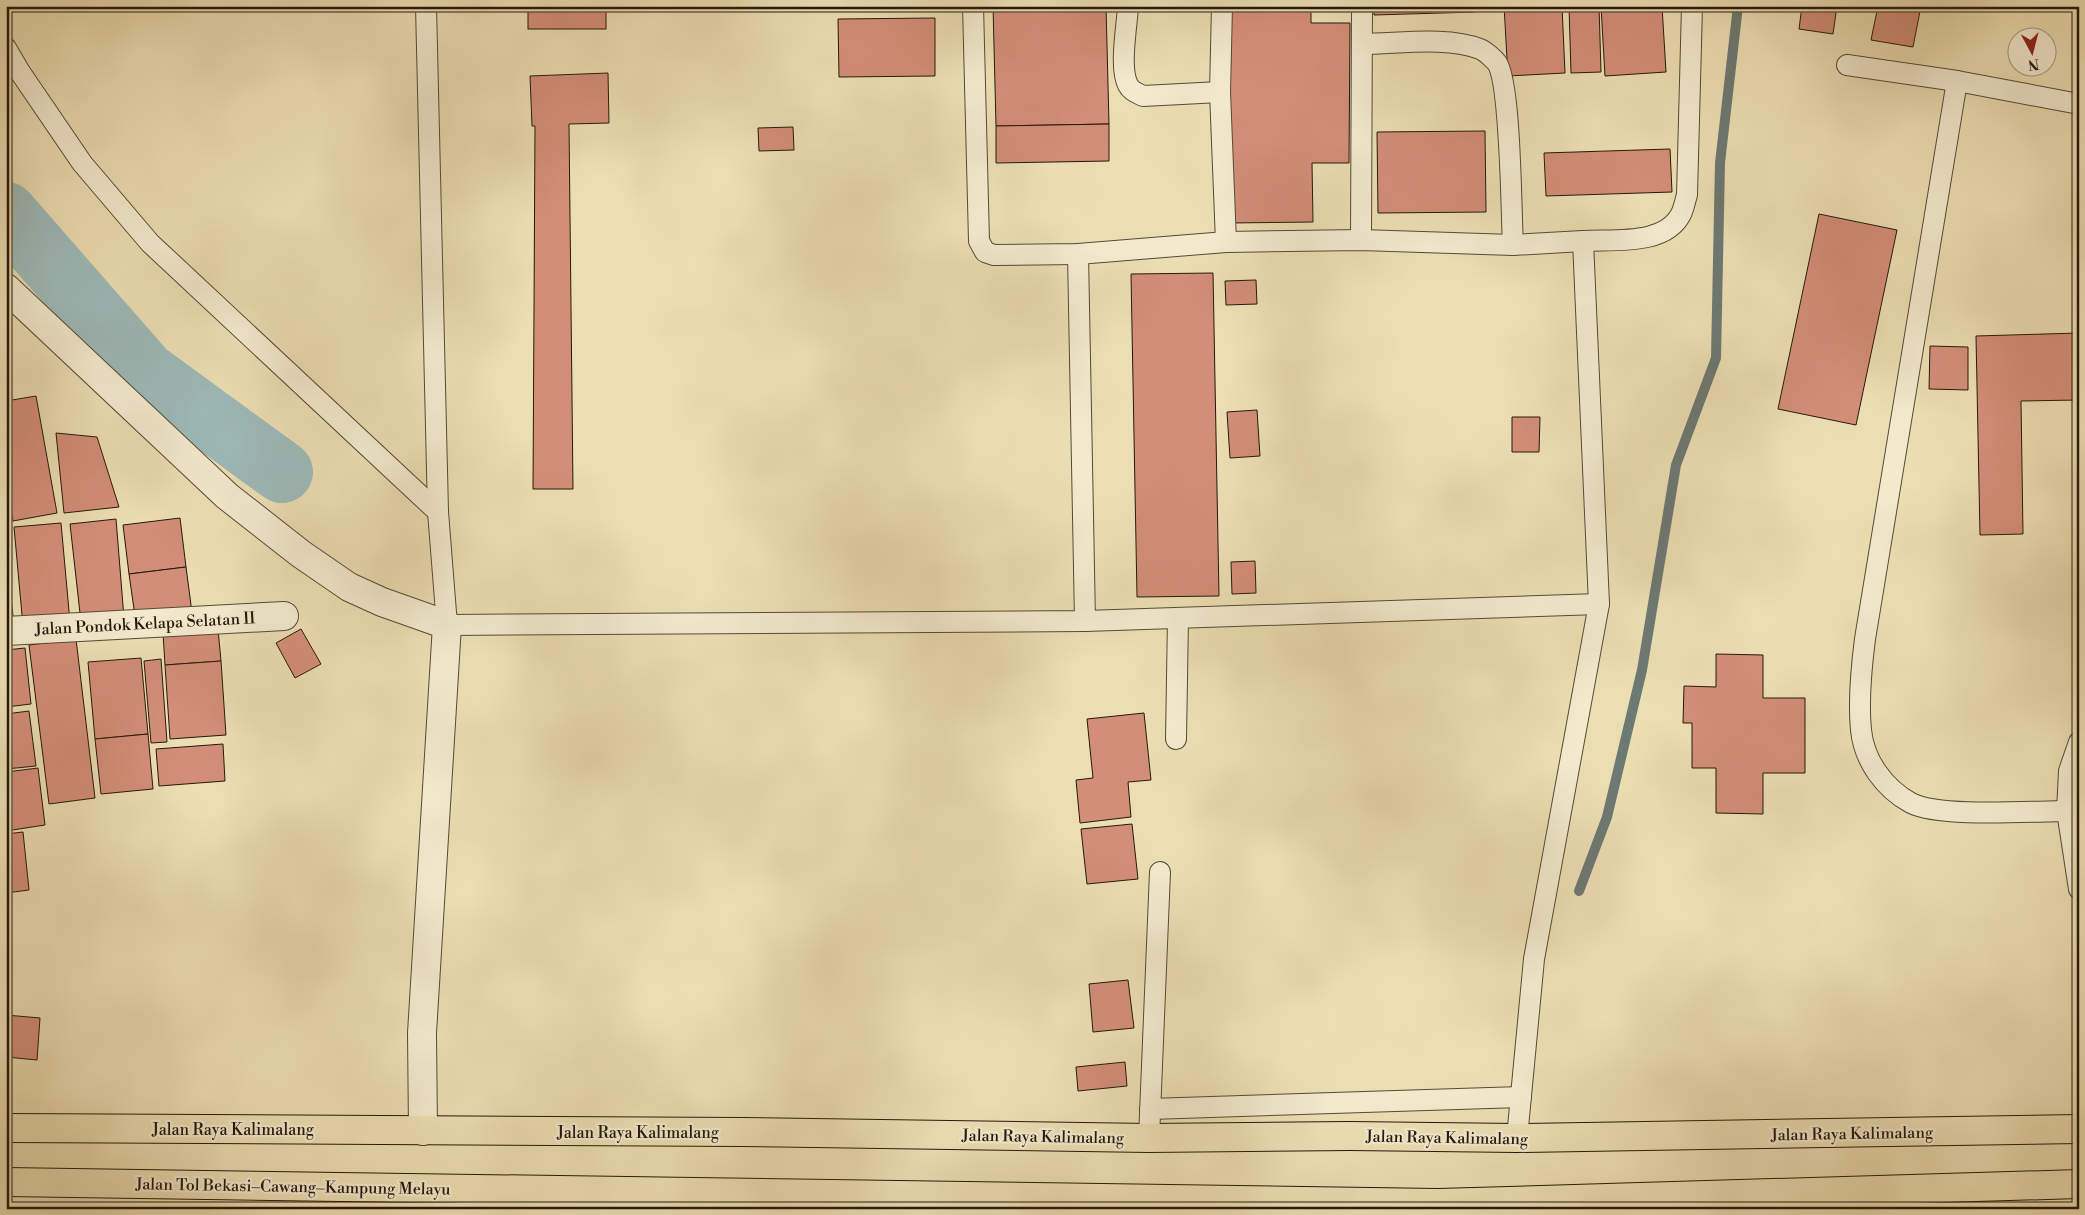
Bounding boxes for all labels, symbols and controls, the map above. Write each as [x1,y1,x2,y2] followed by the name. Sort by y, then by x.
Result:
[2008,28,2058,78] north arrow
[2027,54,2040,74] text: N
[33,608,256,640] street label: Jalan Pondok Kelapa Selatan II
[151,1120,315,1140] street label: Jalan Raya Kalimalang
[556,1123,720,1143] street label: Jalan Raya Kalimalang
[1770,1123,1934,1145] street label: Jalan Raya Kalimalang
[961,1126,1125,1148] street label: Jalan Raya Kalimalang
[1365,1127,1529,1149] street label: Jalan Raya Kalimalang
[134,1174,451,1200] street label: Jalan Tol Bekasi–Cawang–Kampung Melayu

